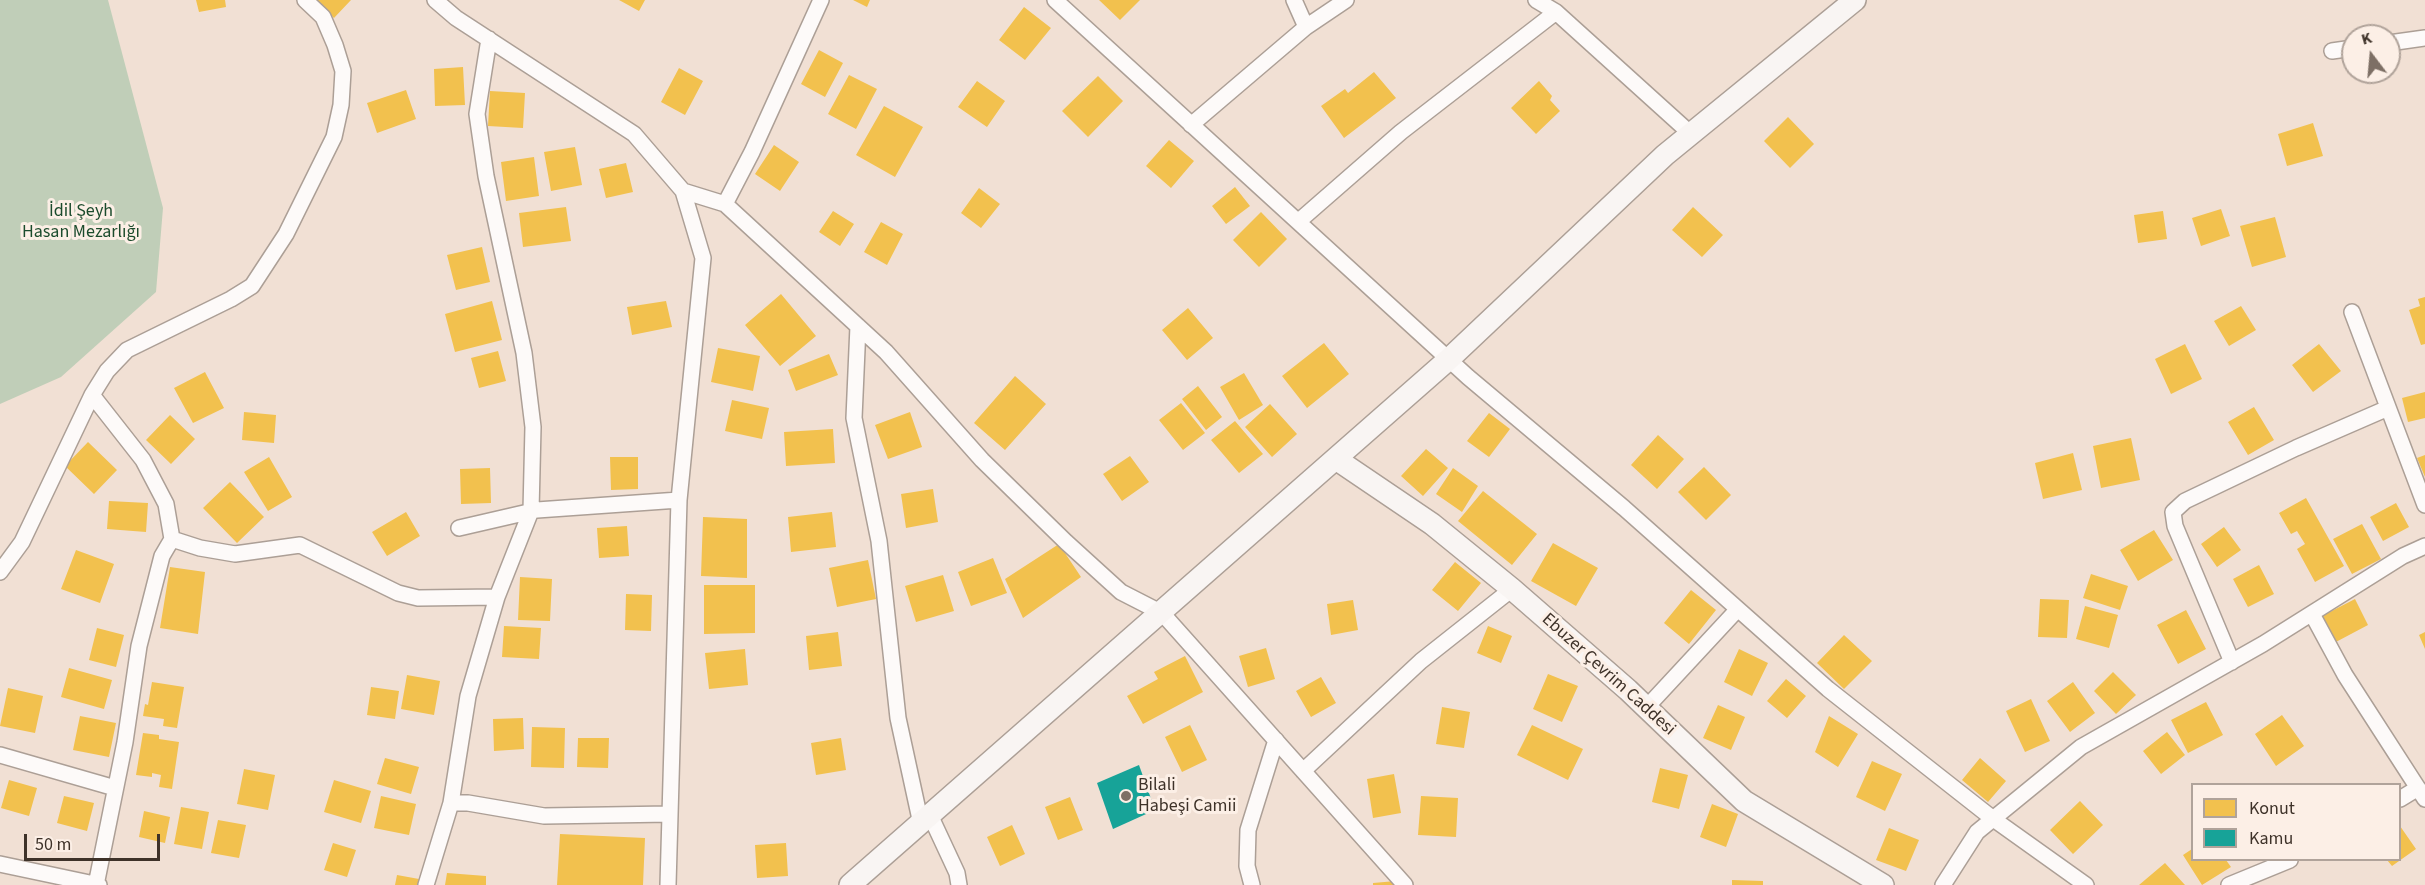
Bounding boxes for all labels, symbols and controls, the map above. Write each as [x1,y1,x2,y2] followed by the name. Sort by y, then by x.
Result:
[2341,24,2401,84] north arrow
[2359,27,2374,51] text: K
[22,201,140,244] park label: İdil Şeyh Hasan Mezarlığı
[1537,609,1679,741] street label: Ebuzer Çevrim Caddesi
[1138,775,1236,818] place label: Bilali Habeşi Camii
[2191,783,2401,861] legend
[1119,789,1133,803] marker: Bilali Habeşi Camii
[2249,796,2295,821] text: Konut
[27,822,164,860] scale bar
[2249,826,2293,851] text: Kamu
[35,832,71,857] text: 50 m

